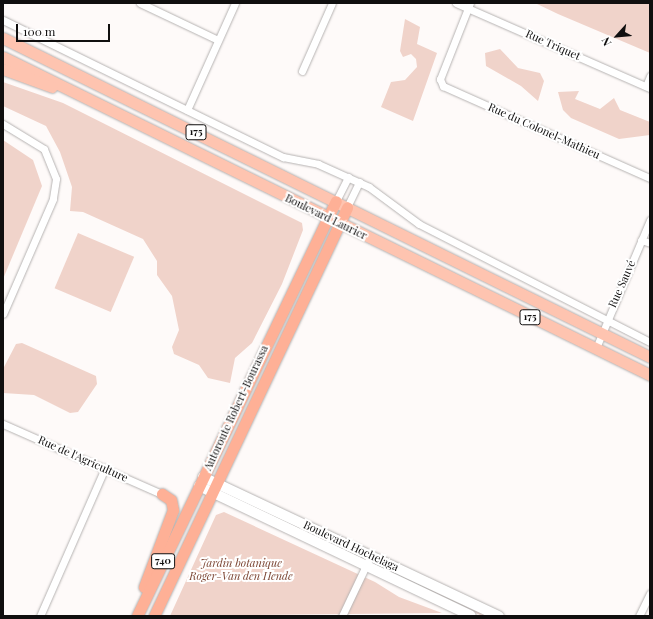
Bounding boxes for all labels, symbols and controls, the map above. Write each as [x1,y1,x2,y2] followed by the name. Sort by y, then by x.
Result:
[18,16,112,42] scale bar
[597,16,637,56] north arrow
[23,23,55,39] text: 100 m
[523,27,583,63] street label: Rue Triquet
[597,35,614,49] text: N
[486,100,602,162] street label: Rue du Colonel-Mathieu
[185,124,207,140] road number: 175
[283,191,369,243] street label: Boulevard Laurier
[606,258,638,310] street label: Rue Sauvé
[519,309,541,325] road number: 175
[201,343,271,473] street label: Autoroute Robert-Bourassa
[36,433,130,485] street label: Rue de l'Agriculture
[301,518,401,574] street label: Boulevard Hochelaga
[151,553,175,569] road number: 740
[189,557,293,583] park label: Jardin botanique Roger-Van den Hende

